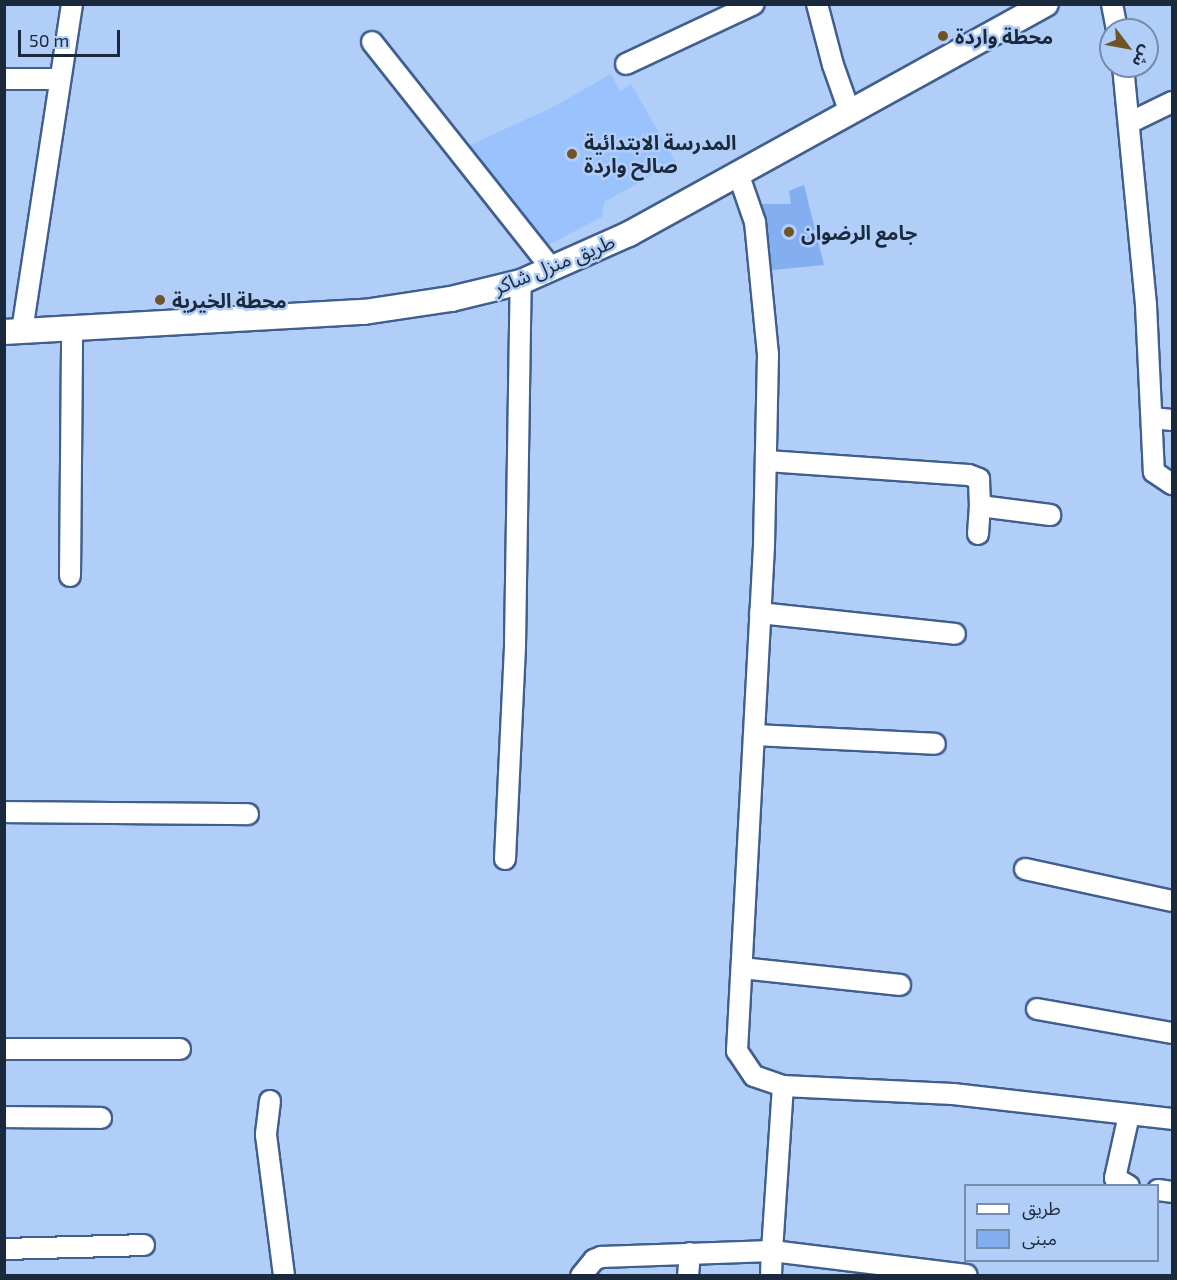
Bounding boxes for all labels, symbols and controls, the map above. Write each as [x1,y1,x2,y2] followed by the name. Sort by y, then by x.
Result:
[21,18,123,56] scale bar
[1099,18,1159,78] north arrow
[955,24,1053,48] place label: محطة واردة
[29,29,69,51] text: 50 m
[936,29,950,43] marker: محطة واردة
[1129,42,1157,71] text: ش
[584,130,736,177] place label: المدرسة الابتدائية صالح واردة
[565,147,579,161] marker: المدرسة الابتدائية صالح واردة
[801,220,917,244] place label: جامع الرضوان
[782,225,796,239] marker: جامع الرضوان
[490,229,618,299] street label: طريق منزل شاكر
[172,288,287,312] place label: محطة الخيرية
[153,293,167,307] marker: محطة الخيرية
[964,1184,1159,1262] legend
[1022,1197,1061,1219] text: طريق
[1022,1227,1057,1249] text: مبنى

